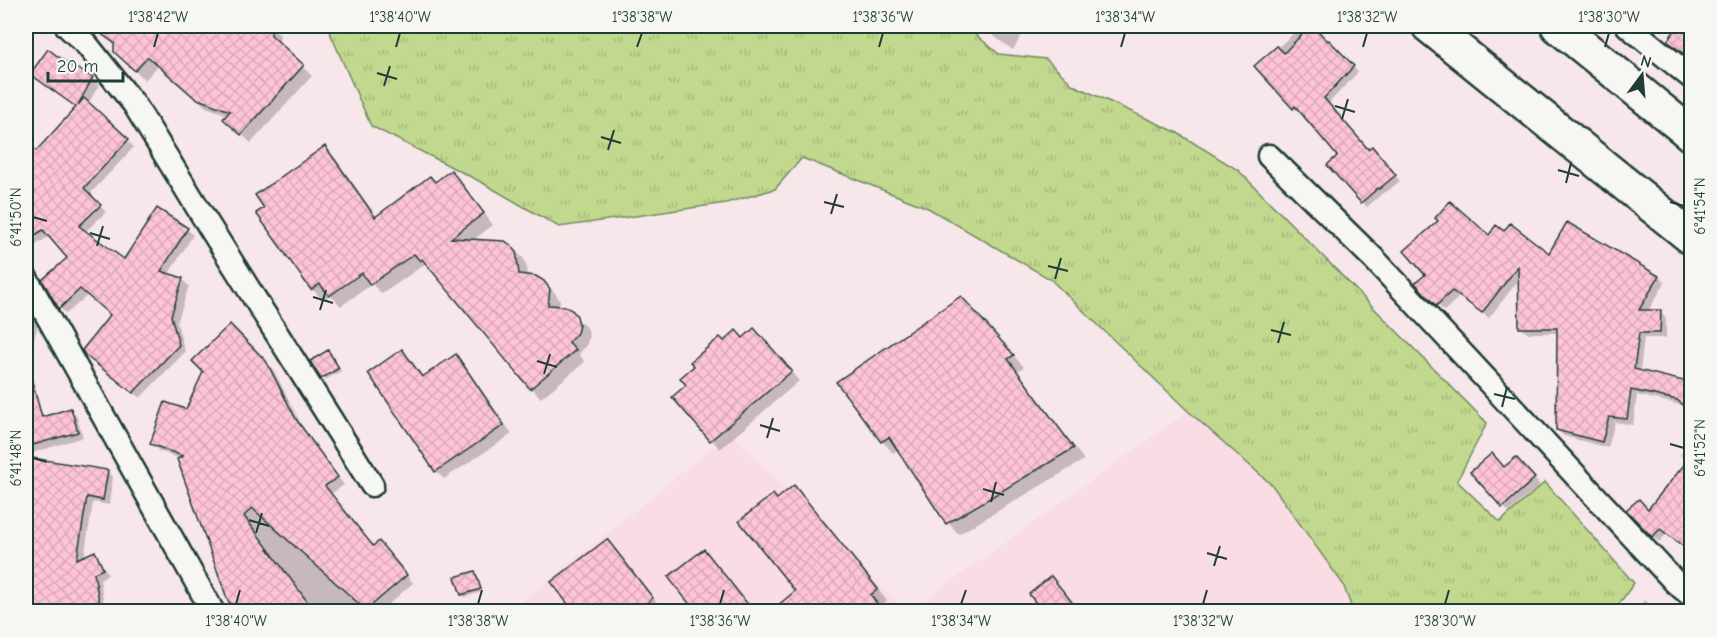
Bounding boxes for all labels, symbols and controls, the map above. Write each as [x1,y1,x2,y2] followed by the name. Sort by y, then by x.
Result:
[128,8,188,26] text: 1°38'42"W
[369,8,431,26] text: 1°38'40"W
[612,8,672,26] text: 1°38'38"W
[853,8,913,26] text: 1°38'36"W
[1095,8,1155,26] text: 1°38'34"W
[1337,8,1397,26] text: 1°38'32"W
[1578,8,1640,26] text: 1°38'30"W
[48,45,123,83] scale bar
[1612,45,1672,105] north arrow
[1638,51,1653,72] text: N
[57,56,98,77] text: 20 m
[1691,177,1709,235] text: 6°41'54"N
[7,187,25,247] text: 6°41'50"N
[1691,419,1709,477] text: 6°41'52"N
[7,430,25,486] text: 6°41'48"N
[205,612,267,630] text: 1°38'40"W
[448,612,508,630] text: 1°38'38"W
[690,612,750,630] text: 1°38'36"W
[931,612,991,630] text: 1°38'34"W
[1173,612,1233,630] text: 1°38'32"W
[1414,612,1476,630] text: 1°38'30"W

